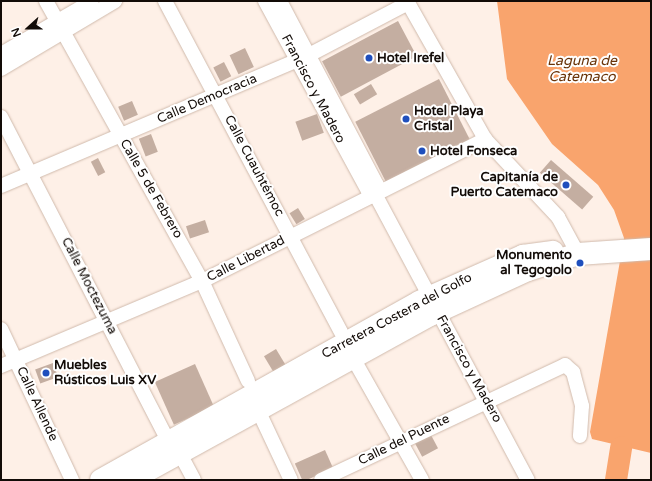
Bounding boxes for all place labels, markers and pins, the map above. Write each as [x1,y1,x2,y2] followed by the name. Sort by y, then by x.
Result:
[377,50,444,66] place label: Hotel Irefel
[364,53,374,63] marker: Hotel Irefel
[414,104,484,135] place label: Hotel Playa Cristal
[401,114,411,124] marker: Hotel Playa Cristal
[430,143,517,159] place label: Hotel Fonseca
[417,146,427,156] marker: Hotel Fonseca
[451,170,558,201] place label: Capitanía de Puerto Catemaco
[561,180,571,190] marker: Capitanía de Puerto Catemaco
[496,248,572,279] place label: Monumento al Tegogolo
[575,258,585,268] marker: Monumento al Tegogolo
[54,358,156,389] place label: Muebles Rústicos Luis XV
[41,368,51,378] marker: Muebles Rústicos Luis XV

